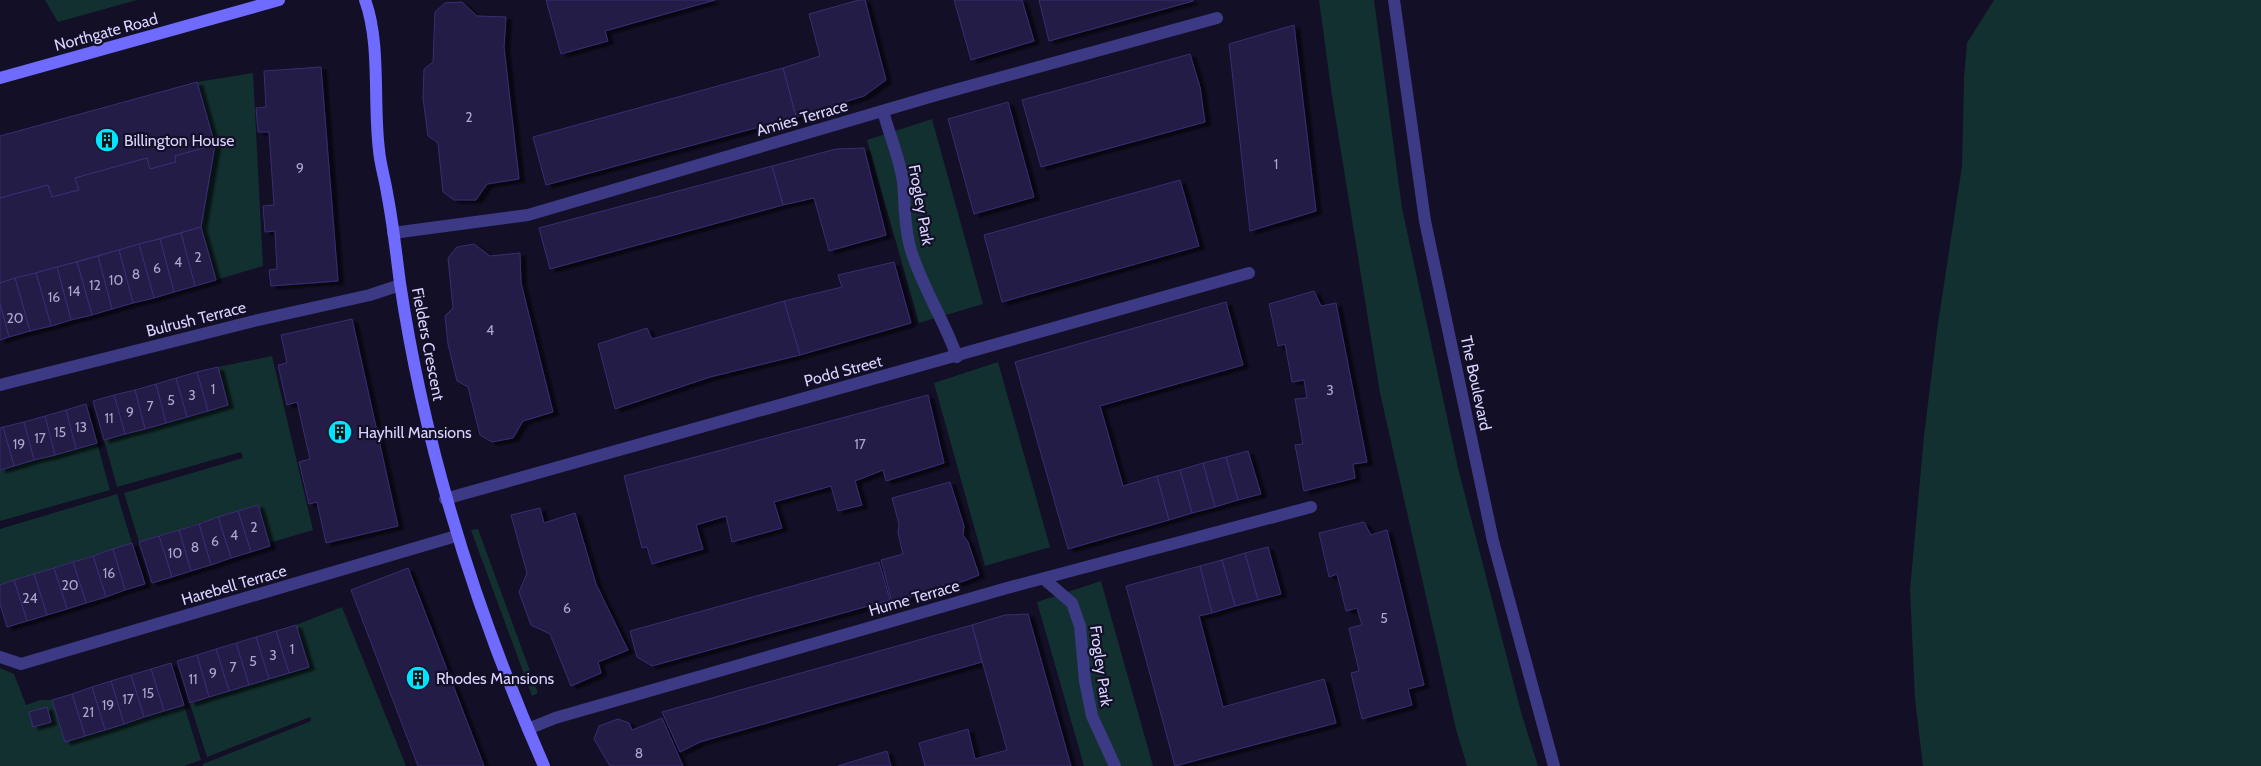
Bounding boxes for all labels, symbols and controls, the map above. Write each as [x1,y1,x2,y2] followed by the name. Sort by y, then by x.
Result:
[52,9,160,55] street label: Northgate Road
[754,96,850,140] street label: Amies Terrace
[465,108,473,126] house number: 2
[94,127,120,153] building icon: Billington House
[124,131,234,150] place label: Billington House
[1274,155,1278,173] house number: 1
[296,159,304,177] house number: 9
[905,163,938,248] street label: Frogley Park
[194,248,202,266] house number: 2
[174,253,182,271] house number: 4
[153,259,161,277] house number: 6
[132,265,140,283] house number: 8
[109,271,123,289] house number: 10
[89,276,101,294] house number: 12
[68,282,80,300] house number: 14
[408,286,448,403] street label: Fielders Crescent
[48,288,60,306] house number: 16
[144,297,248,341] street label: Bulrush Terrace
[6,309,24,327] house number: 20
[486,321,494,339] house number: 4
[1457,334,1495,432] street label: The Boulevard
[802,351,885,391] street label: Podd Street
[211,380,215,398] house number: 1
[1326,381,1334,399] house number: 3
[188,386,196,404] house number: 3
[167,391,175,409] house number: 5
[146,397,154,415] house number: 7
[126,403,134,421] house number: 9
[104,409,114,427] house number: 11
[75,418,87,436] house number: 13
[327,419,353,445] building icon: Hayhill Mansions
[54,423,66,441] house number: 15
[358,423,472,442] place label: Hayhill Mansions
[34,429,46,447] house number: 17
[13,435,25,453] house number: 19
[854,435,866,453] house number: 17
[250,518,258,536] house number: 2
[230,526,238,544] house number: 4
[211,532,219,550] house number: 6
[191,538,199,556] house number: 8
[168,544,182,562] house number: 10
[179,561,289,609] street label: Harebell Terrace
[103,564,115,582] house number: 16
[61,576,79,594] house number: 20
[866,576,962,620] street label: Hume Terrace
[22,589,38,607] house number: 24
[563,599,571,617] house number: 6
[1380,609,1388,627] house number: 5
[1086,624,1116,709] street label: Frogley Park
[290,640,294,658] house number: 1
[269,646,277,664] house number: 3
[249,652,257,670] house number: 5
[229,658,237,676] house number: 7
[209,664,217,682] house number: 9
[405,665,431,691] building icon: Rhodes Mansions
[436,669,555,688] place label: Rhodes Mansions
[188,670,198,688] house number: 11
[142,684,154,702] house number: 15
[122,690,134,708] house number: 17
[102,696,114,714] house number: 19
[82,703,94,721] house number: 21
[635,744,643,762] house number: 8

